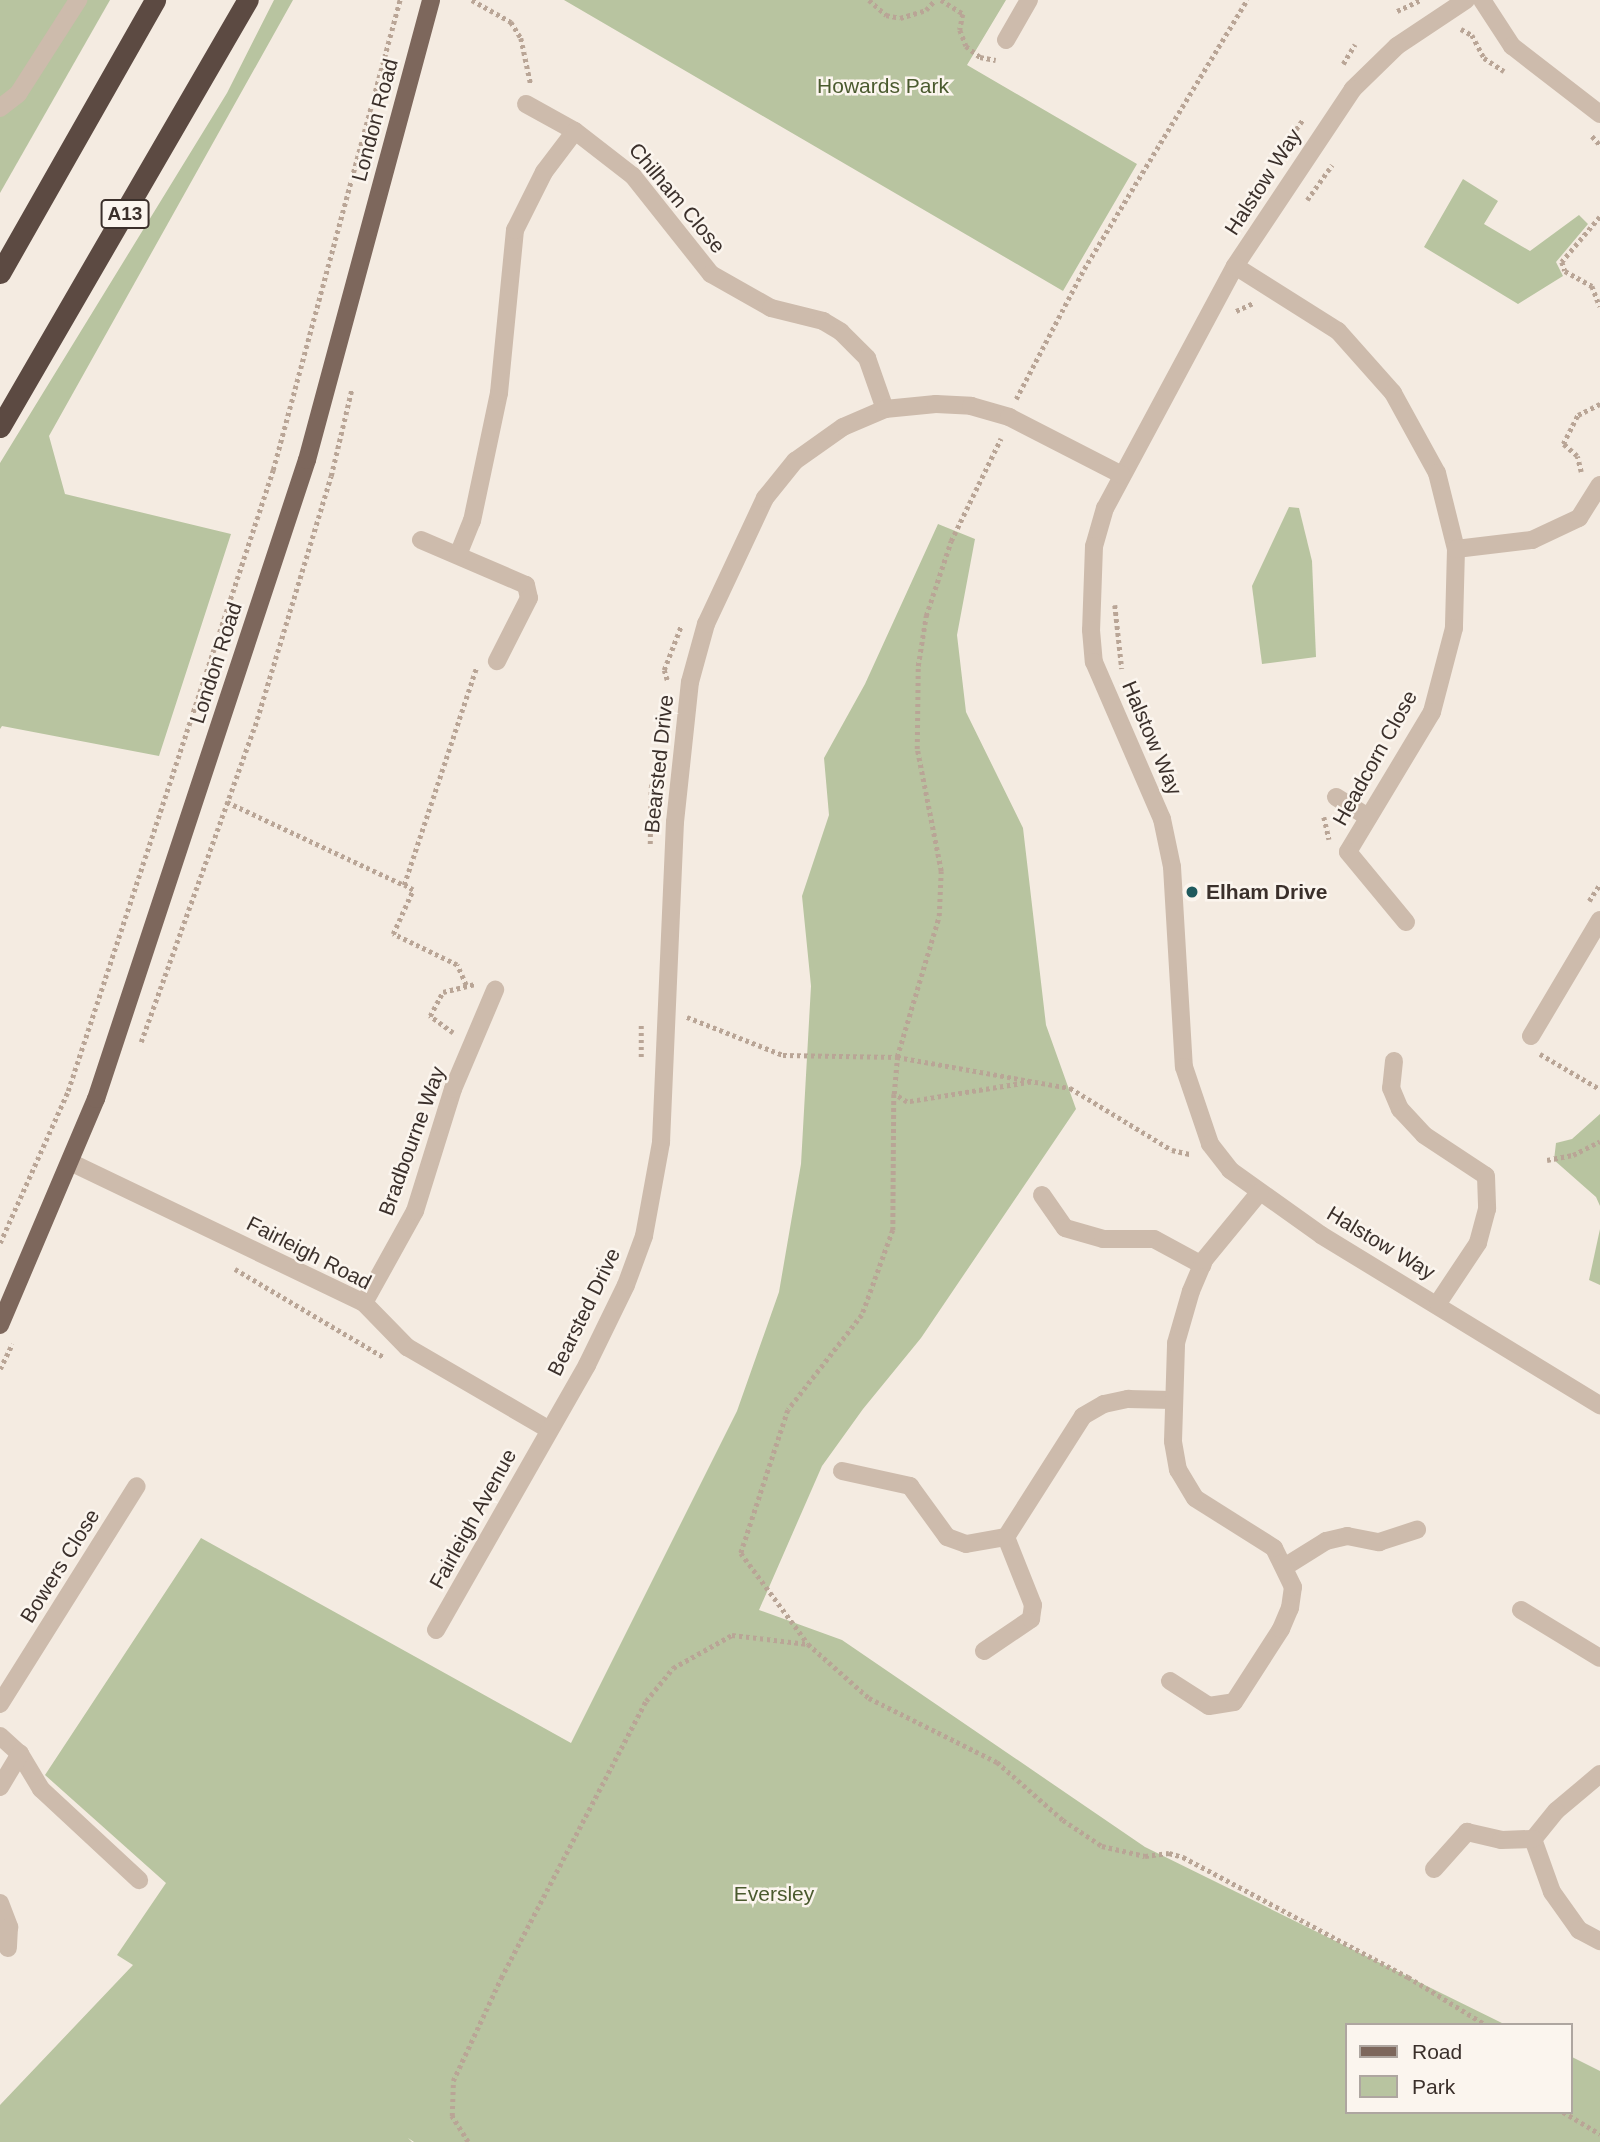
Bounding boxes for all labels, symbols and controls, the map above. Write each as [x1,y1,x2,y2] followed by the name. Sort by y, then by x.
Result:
[347,56,403,184] street label: London Road
[817,73,949,99] park label: Howards Park
[1219,124,1307,240] street label: Halstow Way
[623,138,731,258] street label: Chilham Close
[100,198,150,230] road number: A13
[185,599,247,727] street label: London Road
[1117,677,1187,799] street label: Halstow Way
[1327,686,1423,830] street label: Headcorn Close
[639,694,679,834] street label: Bearsted Drive
[1206,879,1327,905] place label: Elham Drive
[1184,884,1200,900] marker: Elham Drive
[373,1063,451,1219] street label: Bradbourne Way
[1322,1201,1440,1285] street label: Halstow Way
[242,1211,376,1295] street label: Fairleigh Road
[542,1244,626,1380] street label: Bearsted Drive
[424,1444,522,1594] street label: Fairleigh Avenue
[15,1504,105,1628] street label: Bowers Close
[734,1881,814,1907] park label: Eversley
[1344,2023,1572,2114] legend
[1412,2040,1462,2063] text: Road
[1412,2075,1455,2098] text: Park

